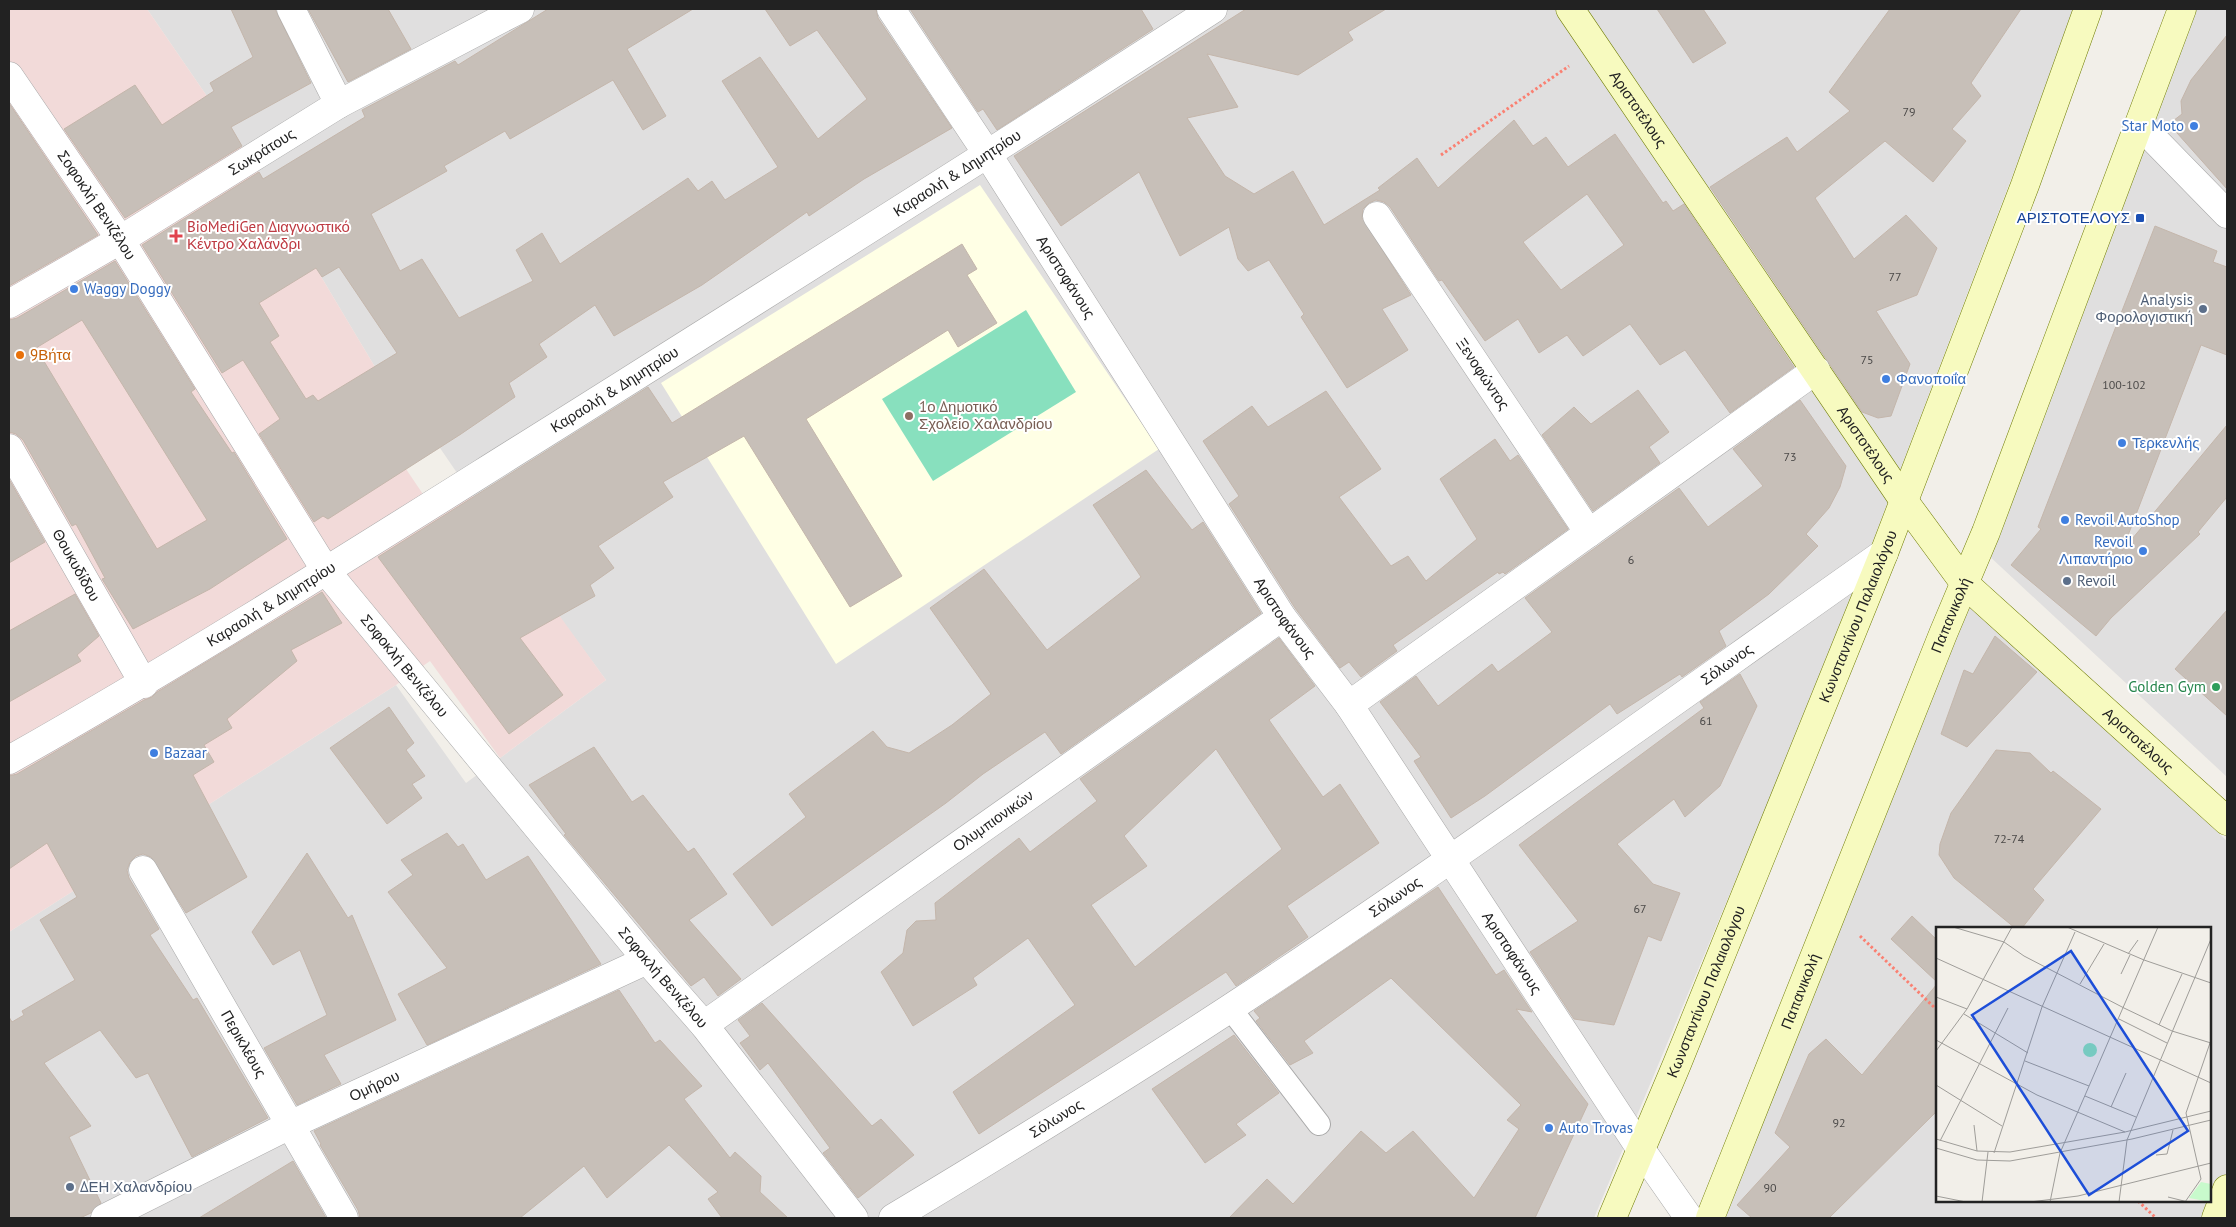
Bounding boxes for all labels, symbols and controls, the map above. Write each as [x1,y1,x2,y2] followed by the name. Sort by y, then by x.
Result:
[1606,67,1671,151] street label: Αριστοτέλους
[1902,104,1916,119] house number: 79
[2122,116,2184,135] place label: Star Moto
[2188,120,2200,132] marker: Star Moto
[225,124,298,179] street label: Σωκράτους
[889,125,1024,221] street label: Καραολή & Δημητρίου
[53,146,140,263] street label: Σοφοκλή Βενιζέλου
[2017,208,2130,227] place label: ΑΡΙΣΤΟΤΕΛΟΥΣ
[2134,212,2146,224] marker: ΑΡΙΣΤΟΤΕΛΟΥΣ
[187,217,350,253] place label: BioMediGen Διαγνωστικό Κέντρο Χαλάνδρι
[169,229,183,243] marker: BioMediGen Διαγνωστικό Κέντρο Χαλάνδρι
[1033,232,1100,322] street label: Αριστοφάνους
[1888,269,1902,284] house number: 77
[84,279,171,298] place label: Waggy Doggy
[68,283,80,295] marker: Waggy Doggy
[2095,290,2193,326] place label: Analysis Φορολογιστική
[2197,303,2209,315] marker: Analysis Φορολογιστική
[1452,334,1514,413] street label: Ξενοφώντος
[547,342,682,437] street label: Καραολή & Δημητρίου
[30,345,71,364] place label: 9Βήτα
[14,349,26,361] marker: 9Βήτα
[1860,352,1874,367] house number: 75
[1896,369,1966,388] place label: Φανοποιΐα
[1880,373,1892,385] marker: Φανοποιΐα
[2102,377,2146,392] house number: 100-102
[919,397,1053,433] place label: 1ο Δημοτικό Σχολείο Χαλανδρίου
[1833,402,1899,486] street label: Αριστοτέλους
[903,410,915,422] marker: 1ο Δημοτικό Σχολείο Χαλανδρίου
[2132,433,2200,452] place label: Τερκενλής
[2116,437,2128,449] marker: Τερκενλής
[1783,449,1797,464] house number: 73
[2075,510,2180,529] place label: Revoil AutoShop
[2059,514,2071,526] marker: Revoil AutoShop
[48,525,105,605] street label: Θουκυδίδου
[1814,527,1901,705] street label: Κωνσταντίνου Παλαιολόγου
[2059,532,2134,568] place label: Revoil Λιπαντήριο
[2137,545,2149,557] marker: Revoil Λιπαντήριο
[1628,552,1634,567] house number: 6
[203,557,339,651] street label: Καραολή & Δημητρίου
[2077,571,2117,590] place label: Revoil
[1250,573,1320,662] street label: Αριστοφάνους
[1926,575,1975,656] street label: Παπανικολή
[2061,575,2073,587] marker: Revoil
[357,610,453,721] street label: Σοφοκλή Βενιζέλου
[1697,639,1756,689] street label: Σόλωνος
[2128,677,2206,696] place label: Golden Gym
[2210,681,2222,693] marker: Golden Gym
[2099,703,2178,777] street label: Αριστοτέλους
[1699,713,1713,728] house number: 61
[164,743,207,762] place label: Bazaar
[148,747,160,759] marker: Bazaar
[949,785,1037,855] street label: Ολυμπιονικών
[1994,831,2025,846] house number: 72-74
[1365,872,1425,921] street label: Σόλωνος
[1633,901,1647,916] house number: 67
[1662,903,1749,1081] street label: Κωνσταντίνου Παλαιολόγου
[1478,908,1546,997] street label: Αριστοφάνους
[615,923,712,1032] street label: Σοφοκλή Βενιζέλου
[1936,927,2211,1202] inset map
[1776,950,1824,1032] street label: Παπανικολή
[217,1007,271,1081] street label: Περικλέους
[346,1066,402,1105] street label: Ομήρου
[1026,1095,1086,1142] street label: Σόλωνος
[1832,1115,1846,1130] house number: 92
[1559,1118,1633,1137] place label: Auto Trovas
[1543,1122,1555,1134] marker: Auto Trovas
[80,1177,192,1196] place label: ΔΕΗ Χαλανδρίου
[1763,1180,1777,1195] house number: 90
[64,1181,76,1193] marker: ΔΕΗ Χαλανδρίου

